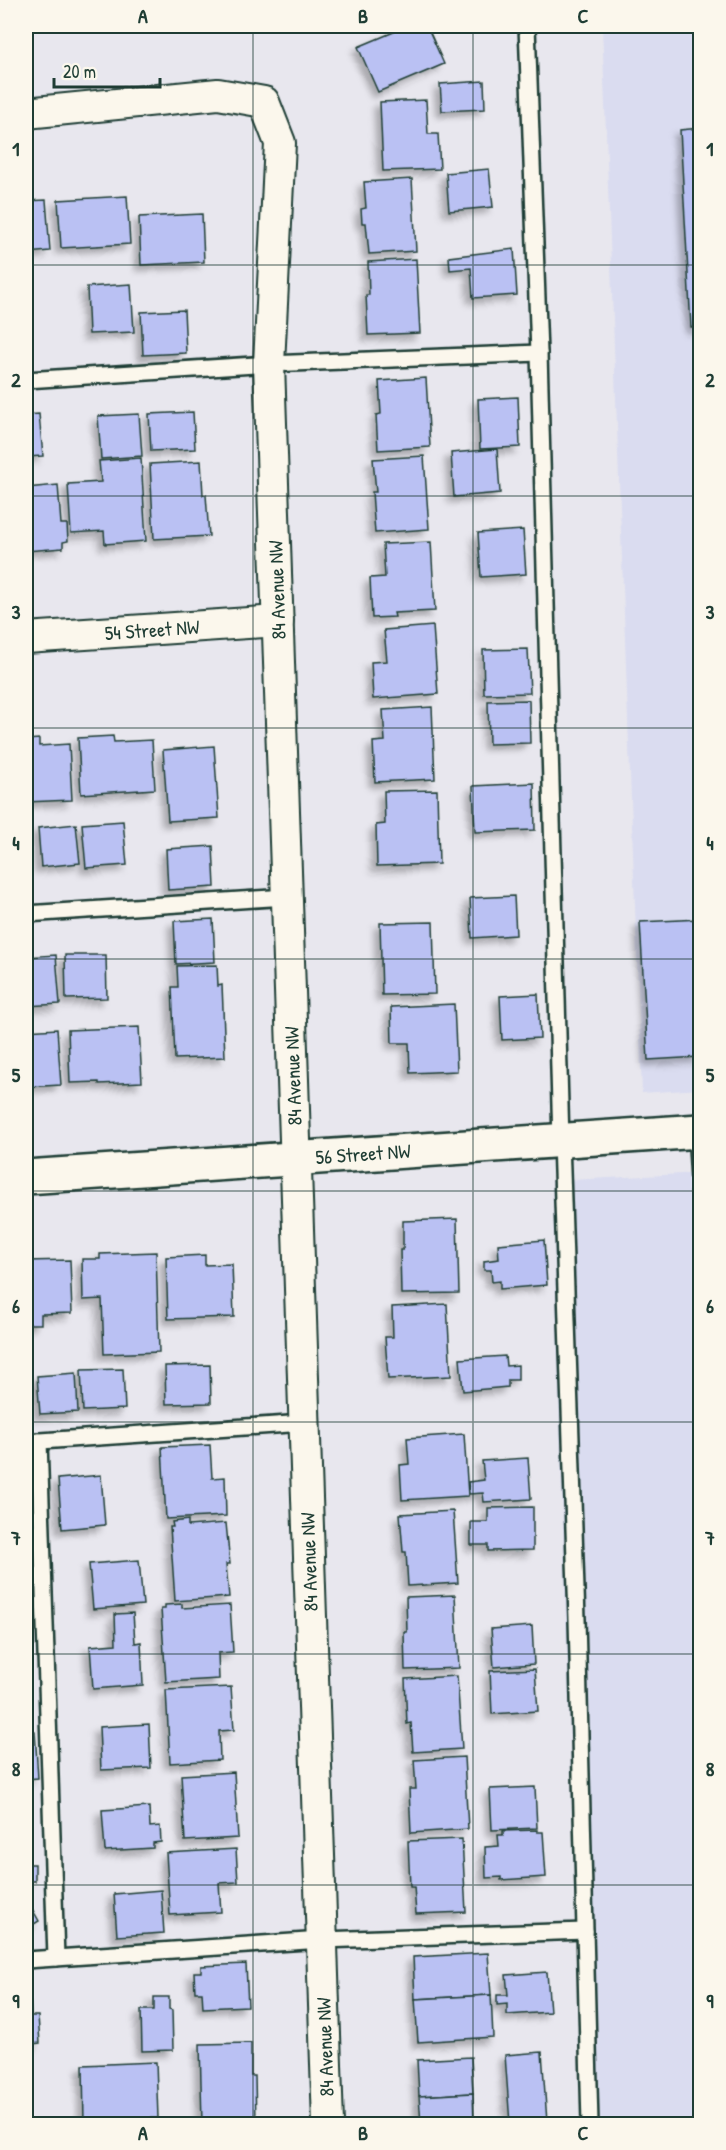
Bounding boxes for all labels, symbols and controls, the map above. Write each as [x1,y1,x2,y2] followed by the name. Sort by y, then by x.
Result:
[138,2,148,29] text: A
[358,2,368,29] text: B
[578,2,589,29] text: C
[54,51,160,89] scale bar
[63,59,96,84] text: 20 m
[12,135,20,162] text: 1
[706,135,714,162] text: 1
[11,366,21,393] text: 2
[705,366,715,393] text: 2
[261,539,292,640] street label: 84 Avenue NW
[12,598,21,625] text: 3
[706,598,715,625] text: 3
[104,613,201,646] street label: 54 Street NW
[12,829,20,856] text: 4
[706,829,714,856] text: 4
[277,1025,308,1126] street label: 84 Avenue NW
[12,1061,21,1088] text: 5
[706,1061,715,1088] text: 5
[315,1137,412,1170] street label: 56 Street NW
[12,1292,20,1319] text: 6
[706,1292,714,1319] text: 6
[293,1511,324,1612] street label: 84 Avenue NW
[10,1524,21,1551] text: 7
[704,1524,715,1551] text: 7
[12,1755,21,1782] text: 8
[706,1755,715,1782] text: 8
[12,1987,20,2014] text: 9
[706,1987,714,2014] text: 9
[309,1996,340,2097] street label: 84 Avenue NW
[138,2119,148,2146] text: A
[358,2119,368,2146] text: B
[578,2119,589,2146] text: C

